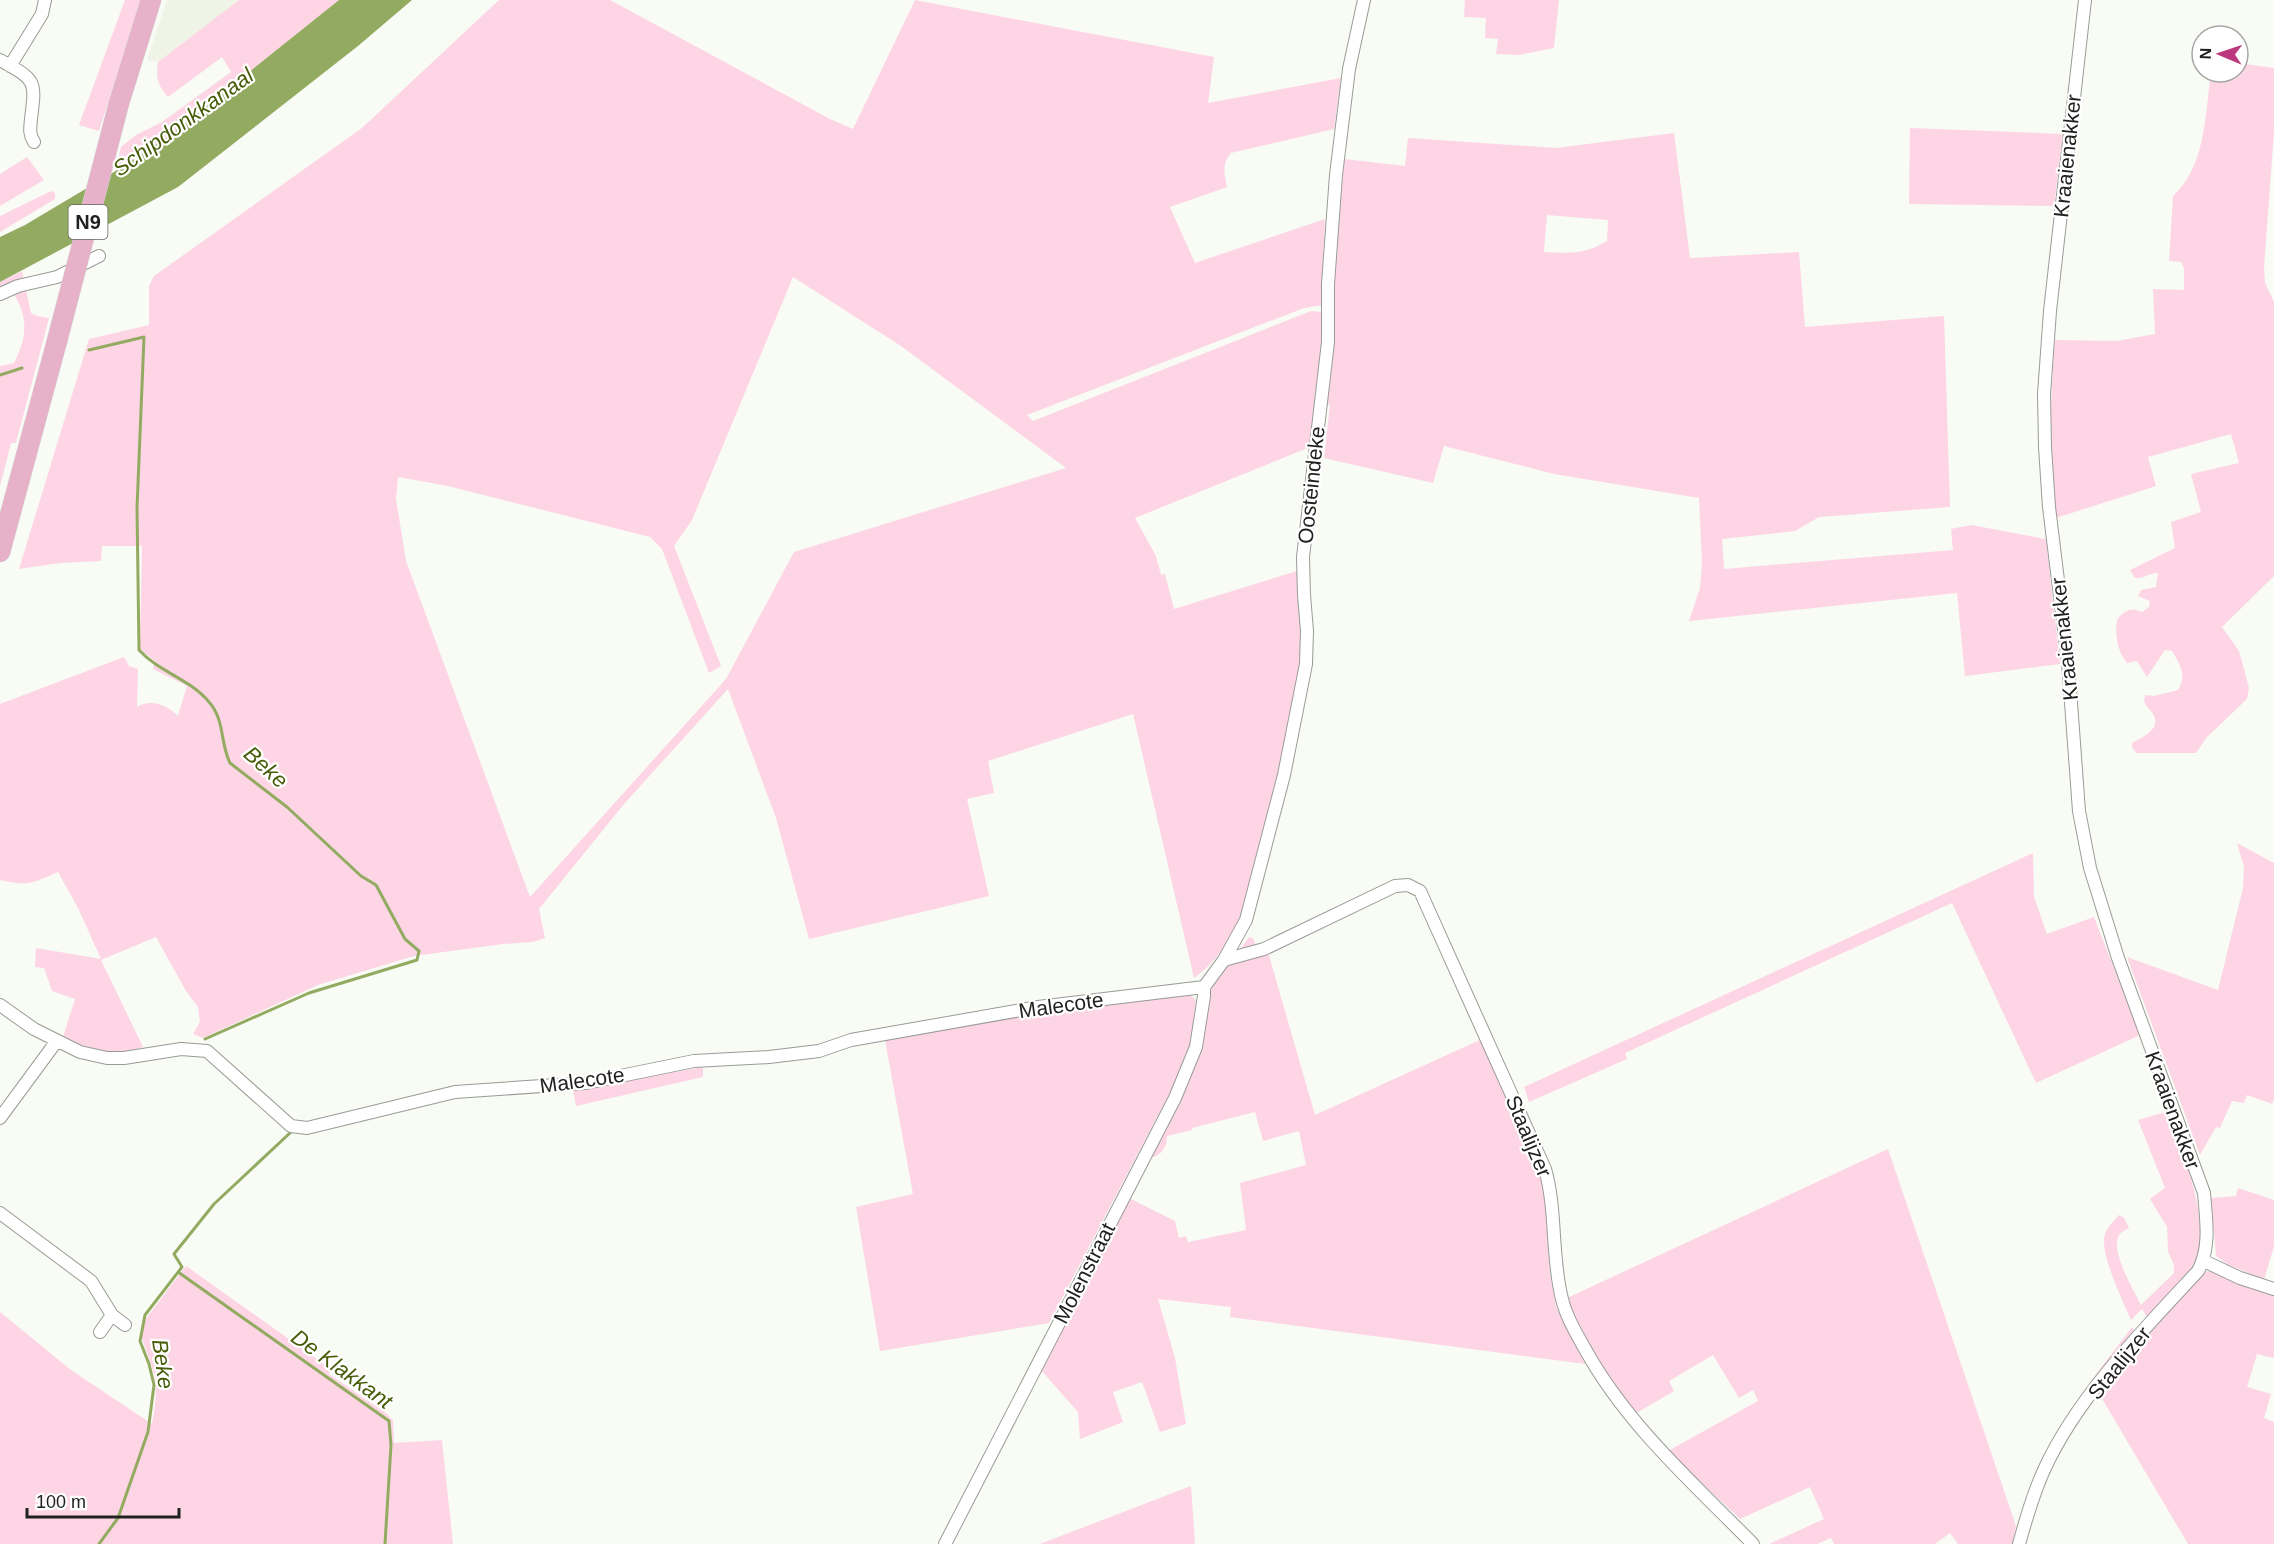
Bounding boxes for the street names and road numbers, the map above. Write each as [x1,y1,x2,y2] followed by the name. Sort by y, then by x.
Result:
[2049,93,2085,219] street label: Kraaienakker
[68,205,107,239] road number: N9
[1293,425,1329,545] street label: Oosteindeke
[2046,576,2082,702] street label: Kraaienakker
[1017,988,1105,1022] street label: Malecote
[2141,1048,2205,1172] street label: Kraaienakker
[538,1063,626,1097] street label: Malecote
[1502,1092,1556,1180] street label: Staalijzer
[1049,1219,1119,1327] street label: Molenstraat
[2083,1322,2155,1404] street label: Staalijzer

